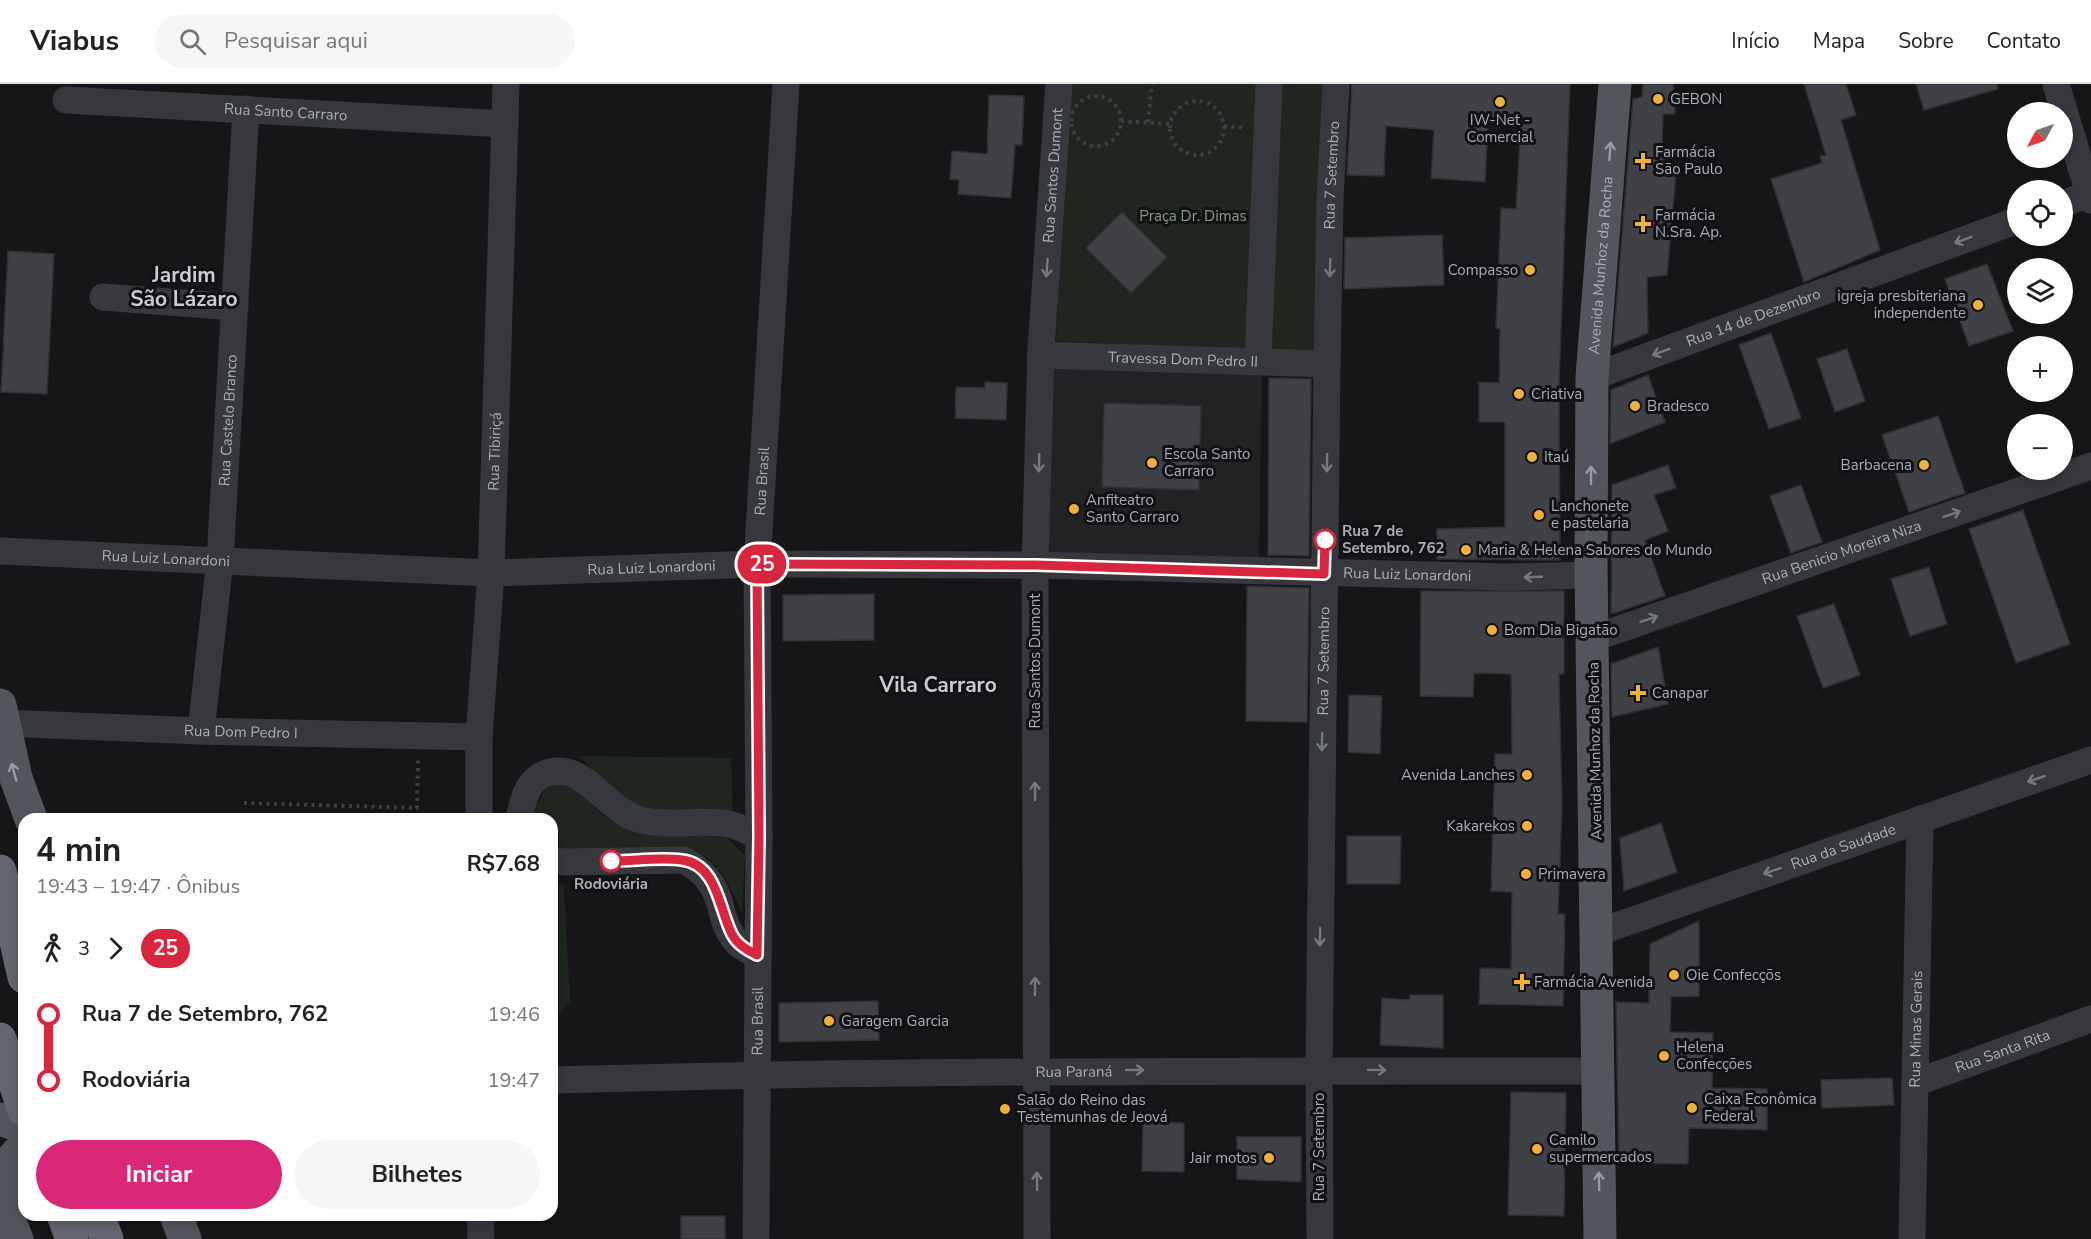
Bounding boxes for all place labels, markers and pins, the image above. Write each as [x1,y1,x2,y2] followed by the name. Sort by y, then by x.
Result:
[1670,89,1722,109] place label: GEBON
[1651,92,1665,106] marker: GEBON
[1493,95,1507,109] marker: IW-Net - Comercial
[1467,110,1534,147] place label: IW-Net - Comercial
[1655,142,1723,179] place label: Farmácia São Paulo
[1636,154,1650,168] marker: Farmácia São Paulo
[1655,205,1722,242] place label: Farmácia N.Sra. Ap.
[1636,217,1650,231] marker: Farmácia N.Sra. Ap.
[1448,260,1518,280] place label: Compasso
[1523,263,1537,277] marker: Compasso
[1837,286,1966,323] place label: igreja presbiteriana independente
[1971,298,1985,312] marker: igreja presbiteriana independente
[1531,384,1582,404] place label: Criativa
[1512,387,1526,401] marker: Criativa
[1647,396,1709,416] place label: Bradesco
[1628,399,1642,413] marker: Bradesco
[1164,444,1250,481] place label: Escola Santo Carraro
[1544,447,1569,467] place label: Itaú
[1525,450,1539,464] marker: Itaú
[1841,455,1912,475] place label: Barbacena
[1145,456,1159,470] marker: Escola Santo Carraro
[1917,458,1931,472] marker: Barbacena
[1086,490,1179,527] place label: Anfiteatro Santo Carraro
[1551,496,1629,533] place label: Lanchonete e pastelaria
[1067,502,1081,516] marker: Anfiteatro Santo Carraro
[1532,508,1546,522] marker: Lanchonete e pastelaria
[1342,521,1444,558] place label: Rua 7 de Setembro, 762
[1314,529,1336,551] marker: Rua 7 de Setembro, 762
[1478,540,1712,560] place label: Maria & Helena Sabores do Mundo
[1459,543,1473,557] marker: Maria & Helena Sabores do Mundo
[1504,620,1618,640] place label: Bom Dia Bigatão
[1485,623,1499,637] marker: Bom Dia Bigatão
[1652,683,1709,703] place label: Canapar
[1629,684,1647,702] marker: Canapar
[1401,765,1515,785] place label: Avenida Lanches
[1520,768,1534,782] marker: Avenida Lanches
[1446,816,1515,836] place label: Kakarekos
[1520,819,1534,833] marker: Kakarekos
[600,850,622,872] marker: Rodoviária
[1538,864,1606,884] place label: Primavera
[1519,867,1533,881] marker: Primavera
[574,874,648,894] place label: Rodoviária
[1686,965,1781,985] place label: Oie Confecçõs
[1667,968,1681,982] marker: Oie Confecçõs
[1534,972,1653,992] place label: Farmácia Avenida
[1515,975,1529,989] marker: Farmácia Avenida
[841,1011,949,1031] place label: Garagem Garcia
[822,1014,836,1028] marker: Garagem Garcia
[1676,1037,1752,1074] place label: Helena Confecções
[1657,1049,1671,1063] marker: Helena Confecções
[1704,1089,1817,1126] place label: Caixa Econômica Federal
[1017,1090,1168,1127] place label: Salão do Reino das Testemunhas de Jeová
[1685,1101,1699,1115] marker: Caixa Econômica Federal
[998,1102,1012,1116] marker: Salão do Reino das Testemunhas de Jeová
[1549,1130,1652,1167] place label: Camilo supermercados
[1530,1142,1544,1156] marker: Camilo supermercados
[1189,1148,1257,1168] place label: Jair motos
[1262,1151,1276,1165] marker: Jair motos

